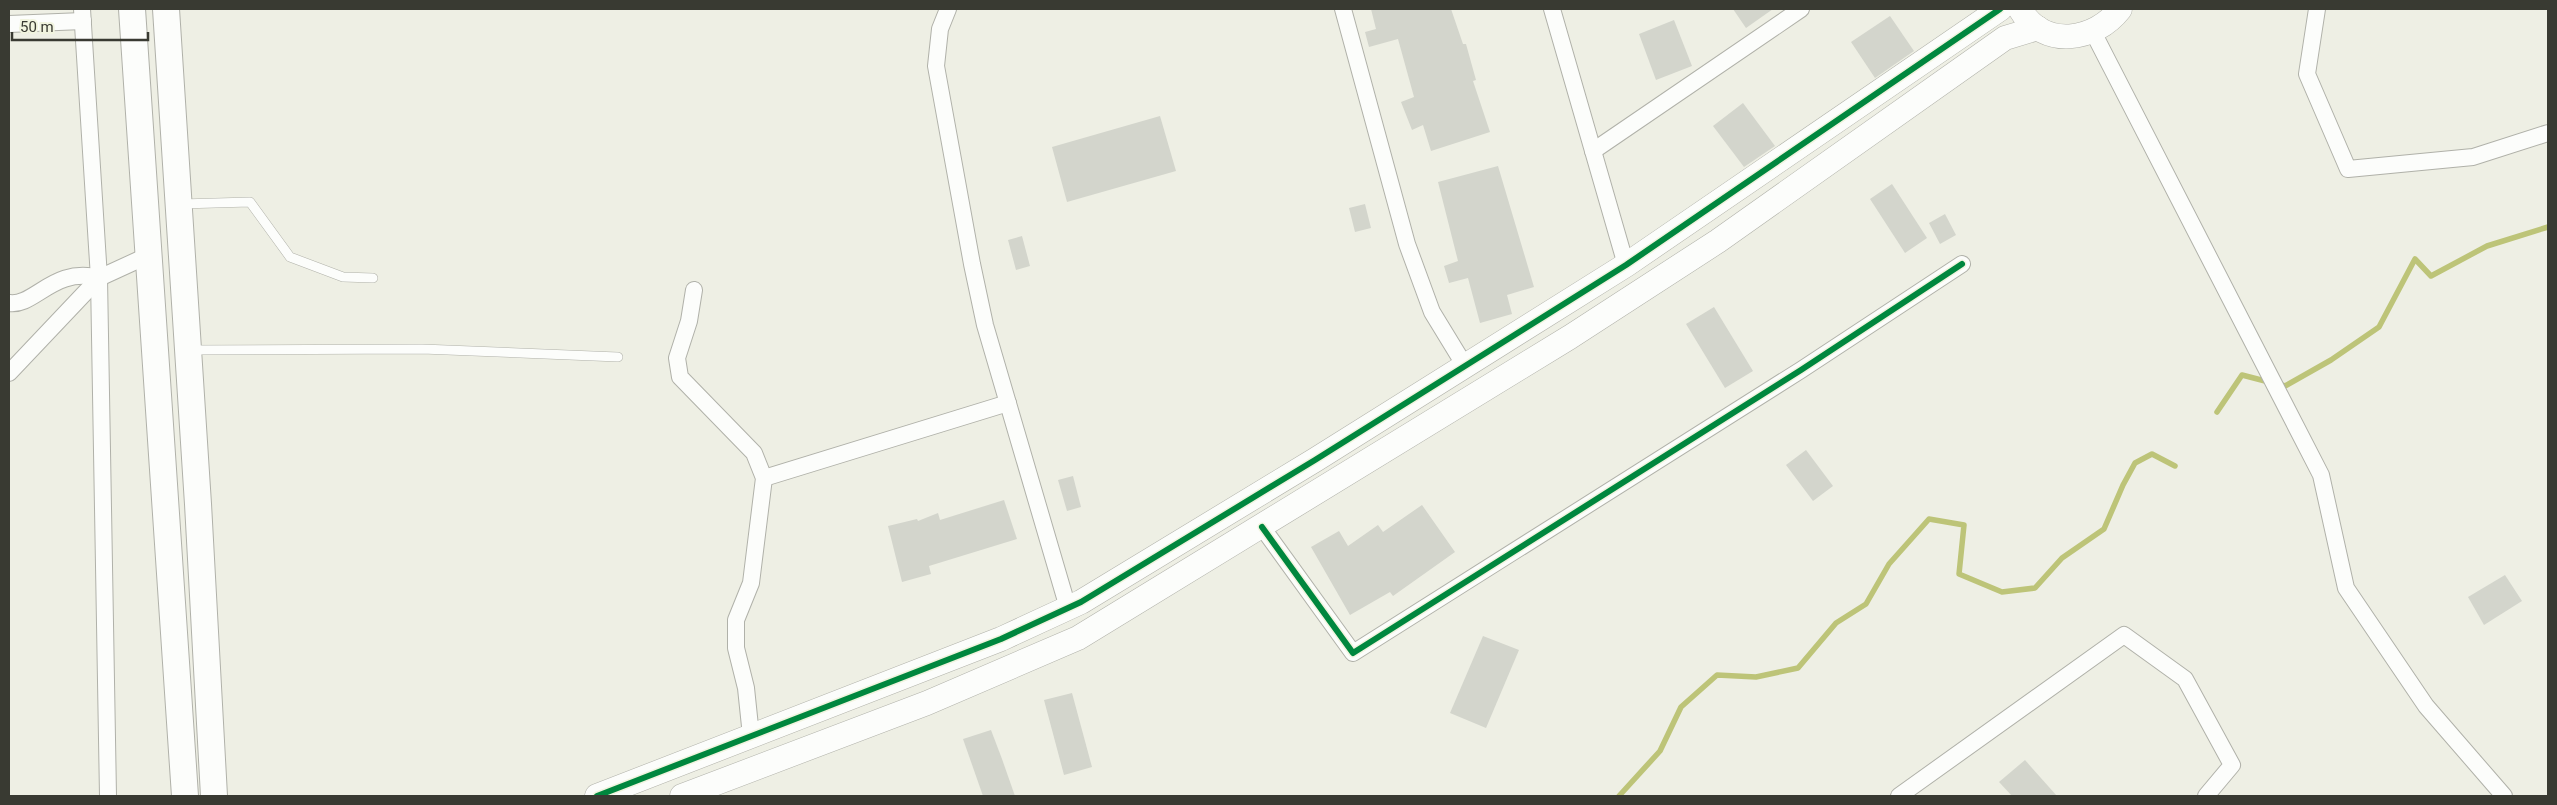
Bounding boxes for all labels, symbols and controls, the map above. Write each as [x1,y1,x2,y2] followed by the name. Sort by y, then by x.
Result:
[12,10,149,42] scale bar
[20,18,54,36] text: 50 m

